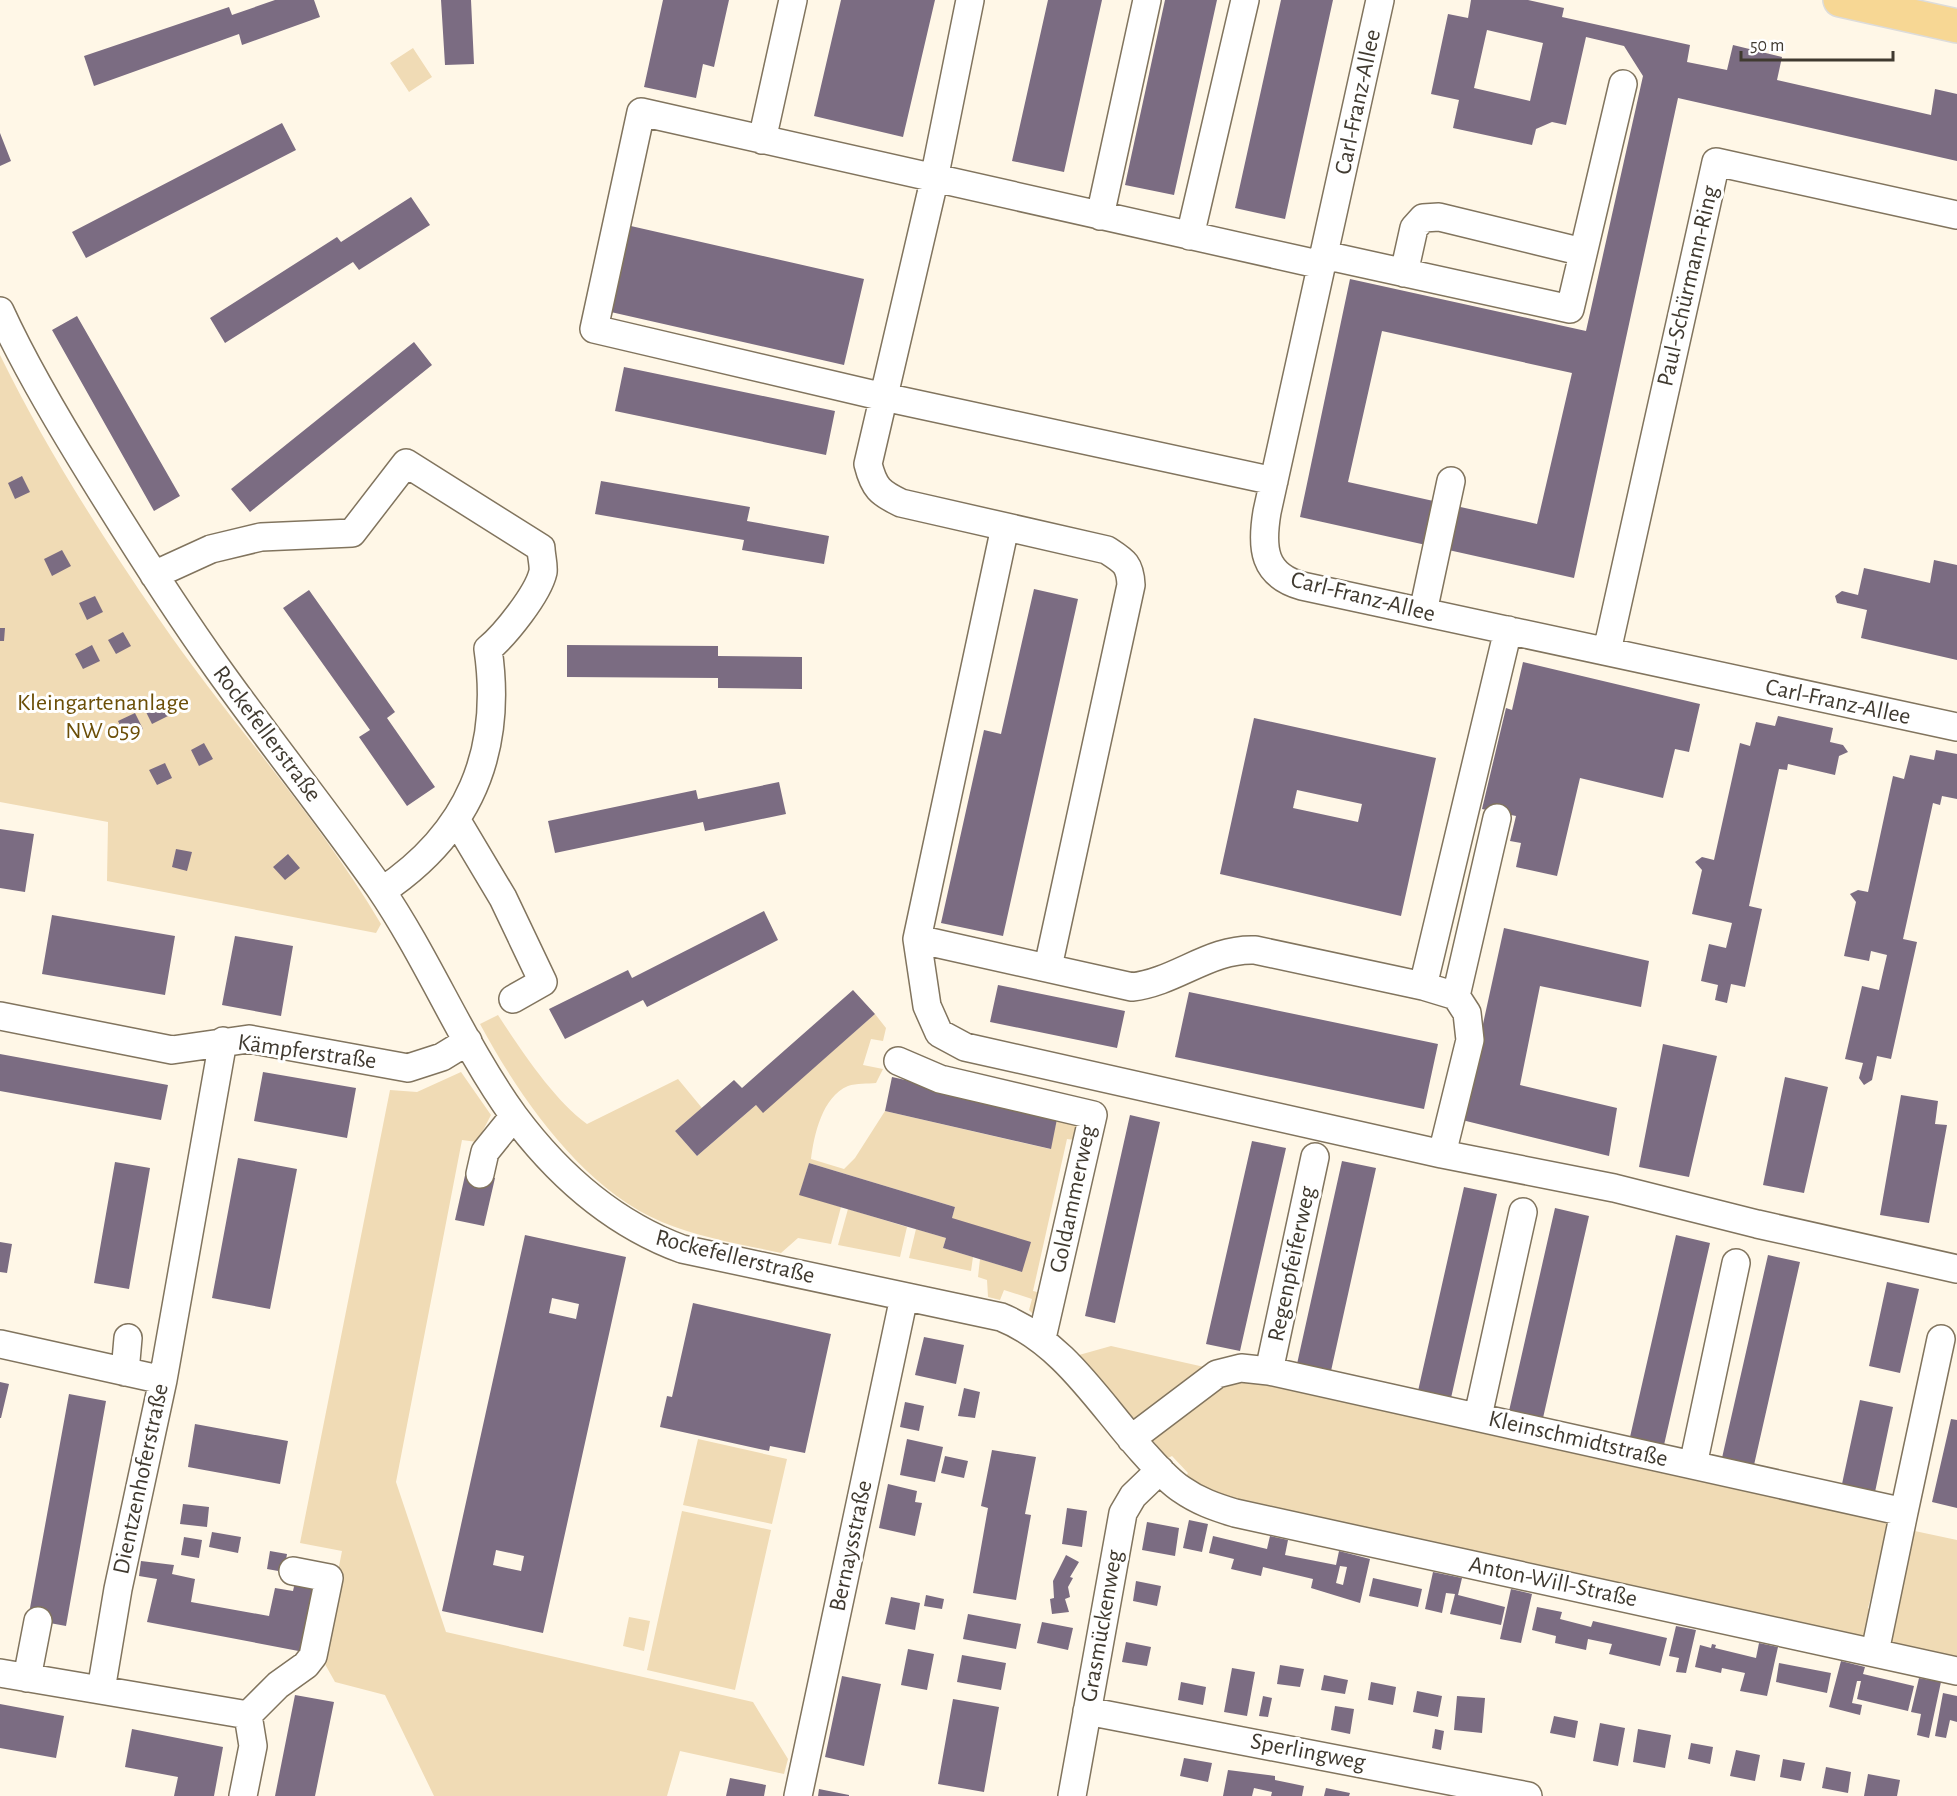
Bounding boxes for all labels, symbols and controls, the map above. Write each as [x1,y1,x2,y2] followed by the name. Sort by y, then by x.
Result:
[1741,24,1892,62] scale bar
[1331,27,1385,177] street label: Carl-Franz-Allee
[1750,37,1784,55] text: 50 m
[1653,183,1723,389] street label: Paul-Schürmann-Ring
[1288,567,1438,627] street label: Carl-Franz-Allee
[208,662,326,806] street label: Rockefellerstraße
[1763,675,1913,729] street label: Carl-Franz-Allee
[17,691,189,743] park label: Kleingartenanlage NW 059
[236,1030,378,1074] street label: Kämpferstraße
[1046,1123,1100,1275] street label: Goldammerweg
[1264,1184,1320,1344] street label: Regenpfeiferweg
[653,1226,817,1288] street label: Rockefellerstraße
[109,1381,173,1577] street label: Dientzenhoferstraße
[1486,1407,1670,1471] street label: Kleinschmidtstraße
[825,1478,877,1614] street label: Bernaysstraße
[1077,1548,1127,1704] street label: Grasmückenweg
[1467,1552,1639,1612] street label: Anton-Will-Straße
[1249,1729,1368,1775] street label: Sperlingweg

